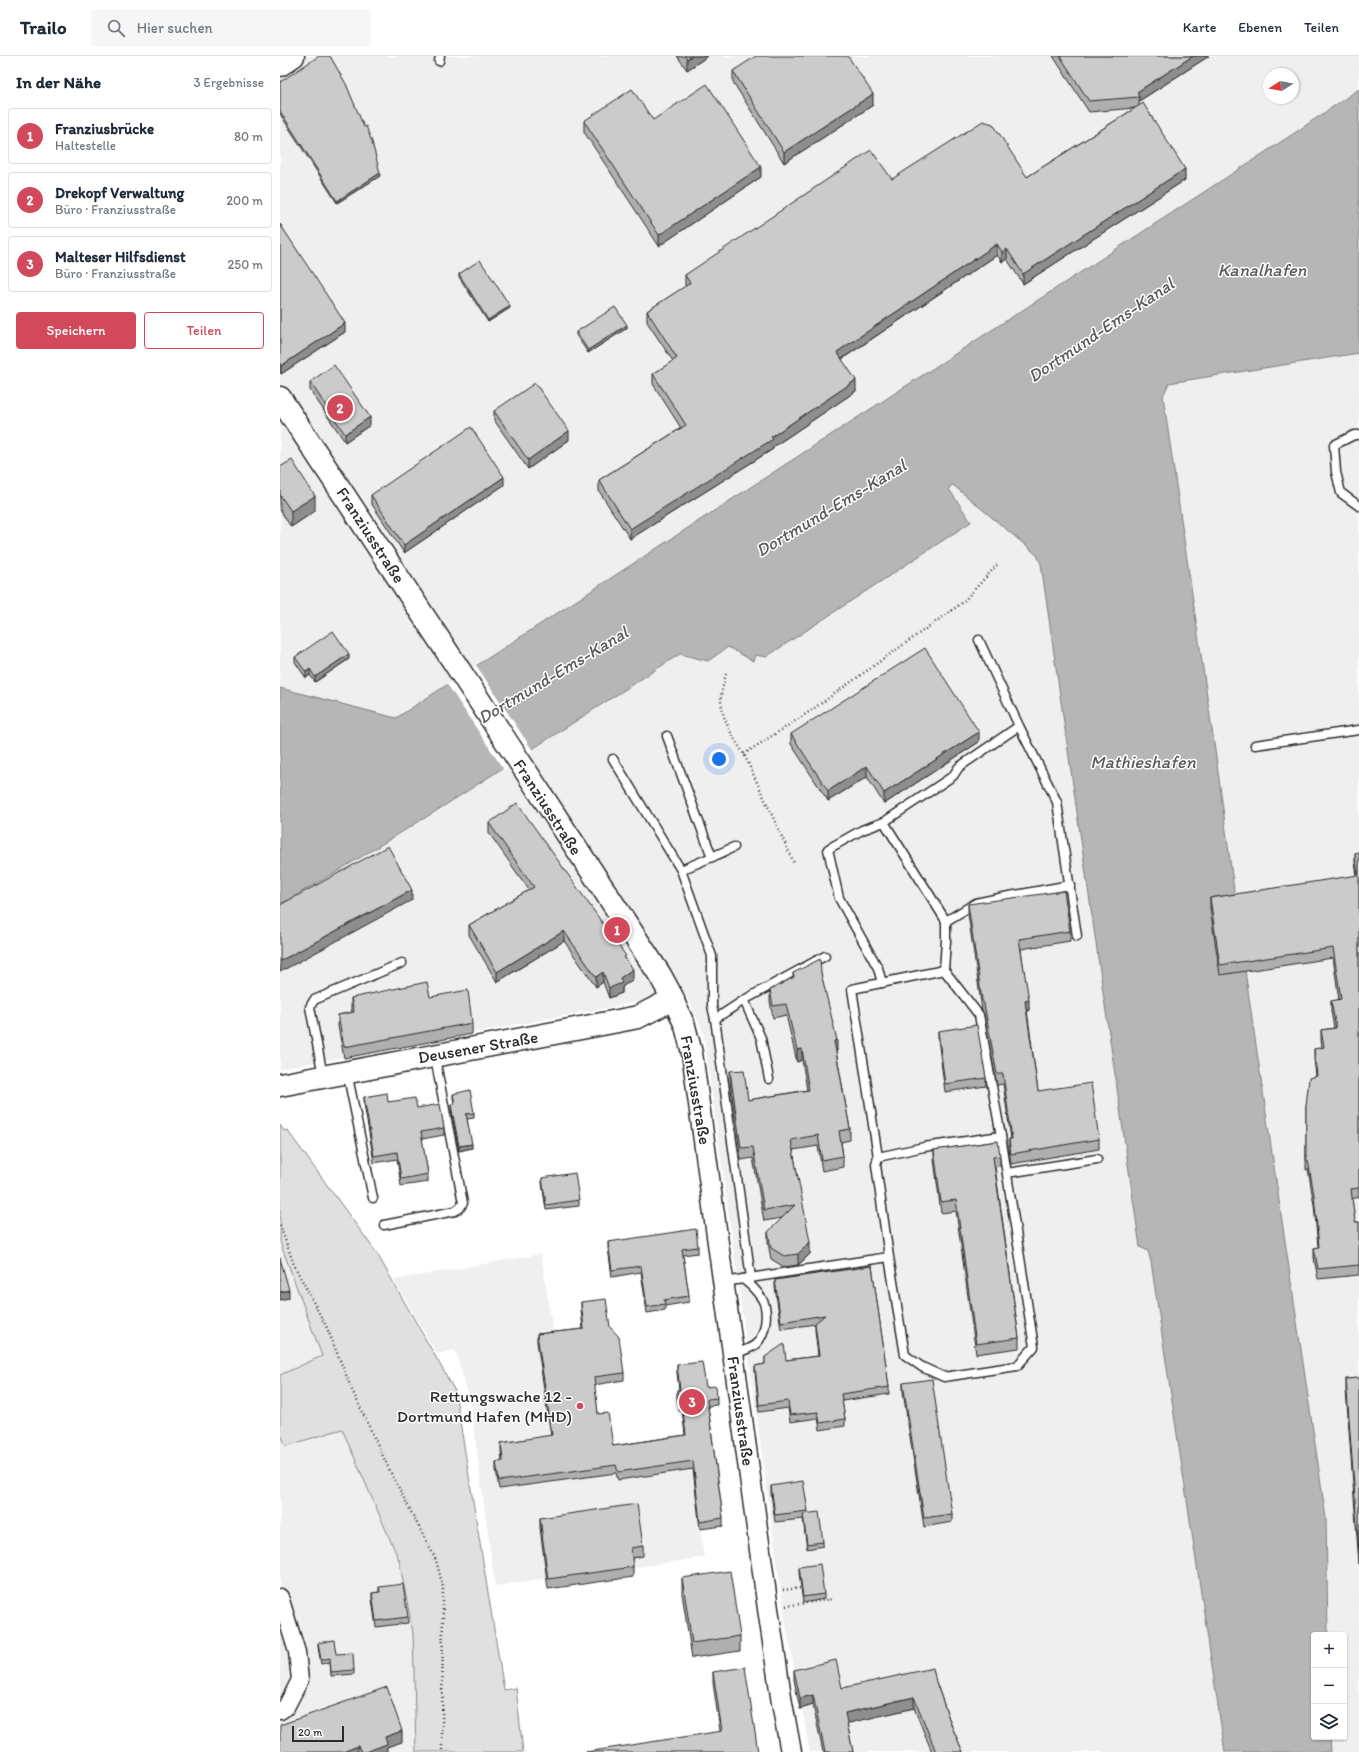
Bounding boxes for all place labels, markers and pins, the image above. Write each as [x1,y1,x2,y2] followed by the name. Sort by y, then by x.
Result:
[327,393,353,423] pin: 2
[604,915,630,945] pin: 1
[397,1386,572,1426] place label: Rettungswache 12 - Dortmund Hafen (MHD)
[679,1387,705,1417] pin: 3
[575,1401,585,1411] marker: Rettungswache 12 - Dortmund Hafen (MHD)

